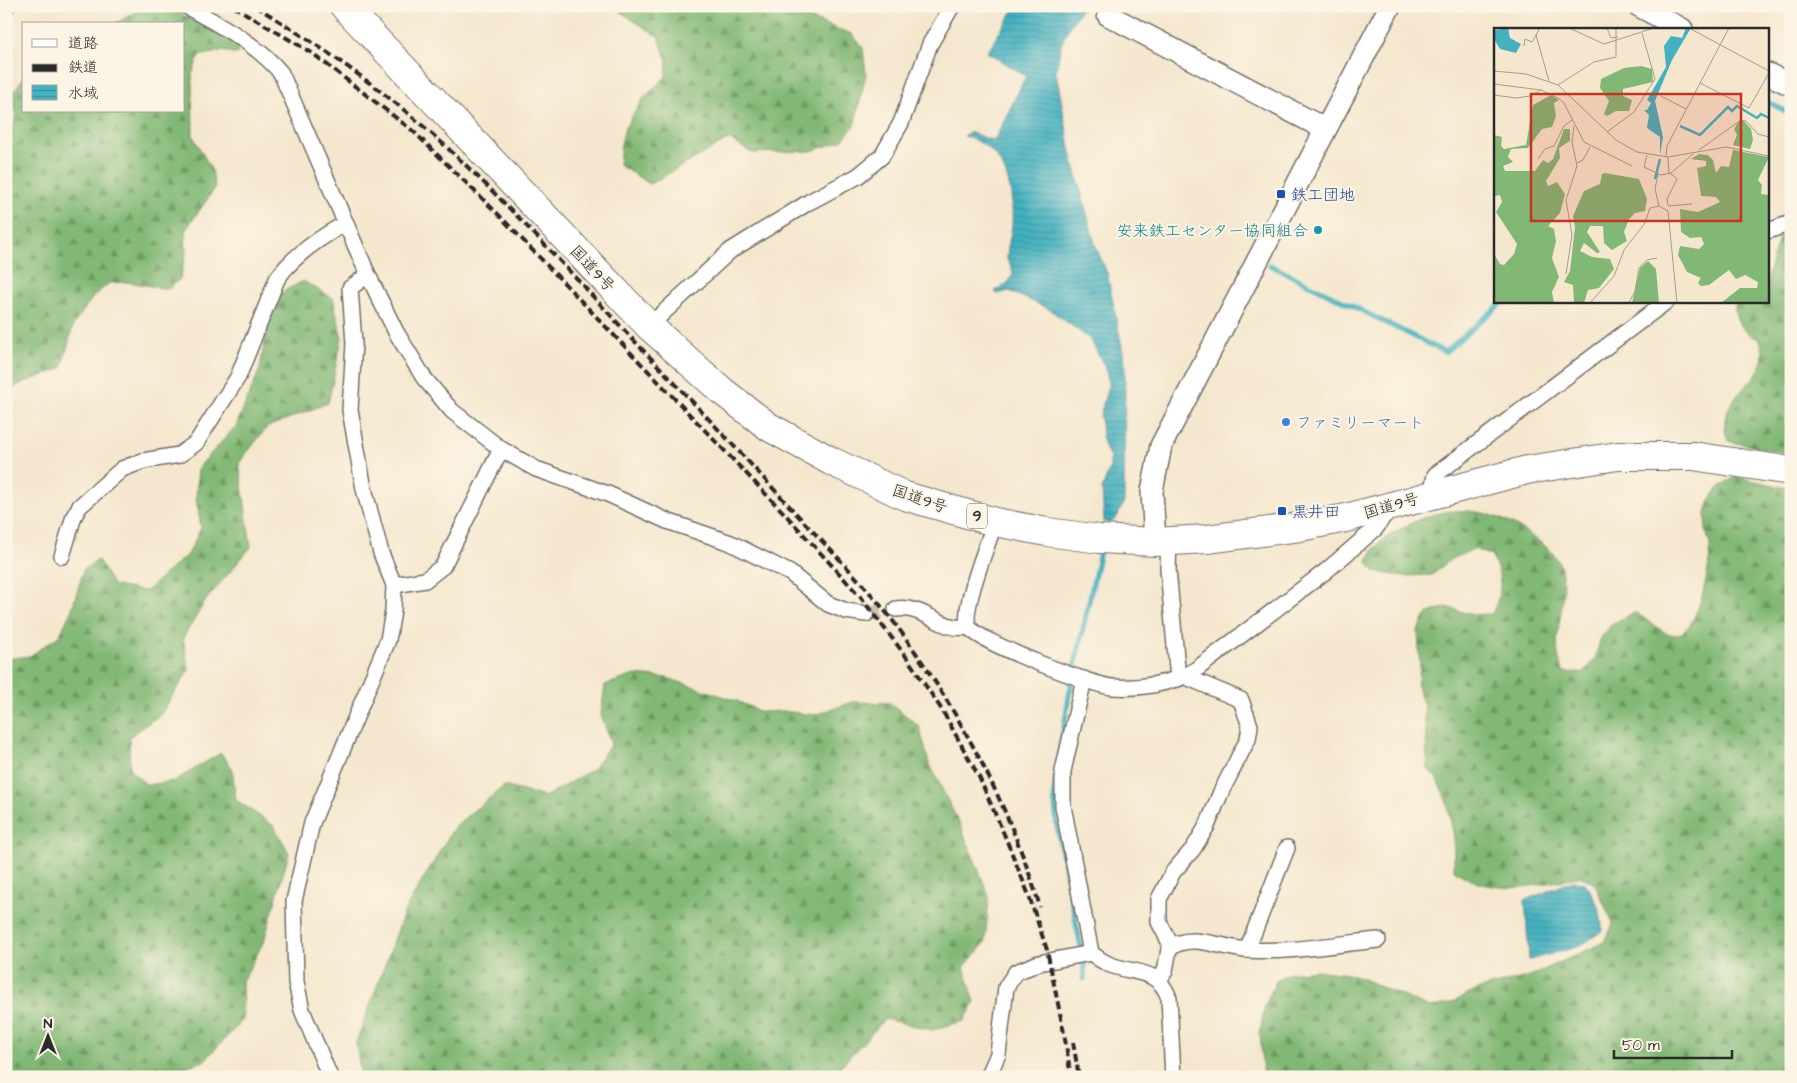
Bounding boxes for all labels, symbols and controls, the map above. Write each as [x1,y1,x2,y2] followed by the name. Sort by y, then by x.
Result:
[22,22,185,112] legend
[1494,28,1770,302] inset map
[68,33,98,54] text: 道路
[68,57,98,78] text: 鉄道
[68,83,98,104] text: 水域
[1291,184,1355,206] place label: 鉄工団地
[1275,188,1287,200] marker: 鉄工団地
[1117,220,1308,242] place label: 安来鉄工センター協同組合
[1312,224,1324,236] marker: 安来鉄工センター協同組合
[565,240,620,297] street label: 国道9号
[1296,412,1424,434] place label: ファミリーマート
[1280,416,1292,428] marker: ファミリーマート
[889,479,950,519] street label: 国道9号
[1361,488,1422,524] street label: 国道9号
[1292,501,1340,523] place label: 黒井田
[967,504,987,528] road number: 9
[1276,505,1288,517] marker: 黒井田
[22,1010,72,1060] north arrow
[44,1014,53,1034] text: N
[1614,1028,1732,1060] scale bar
[1622,1035,1660,1056] text: 50 m

